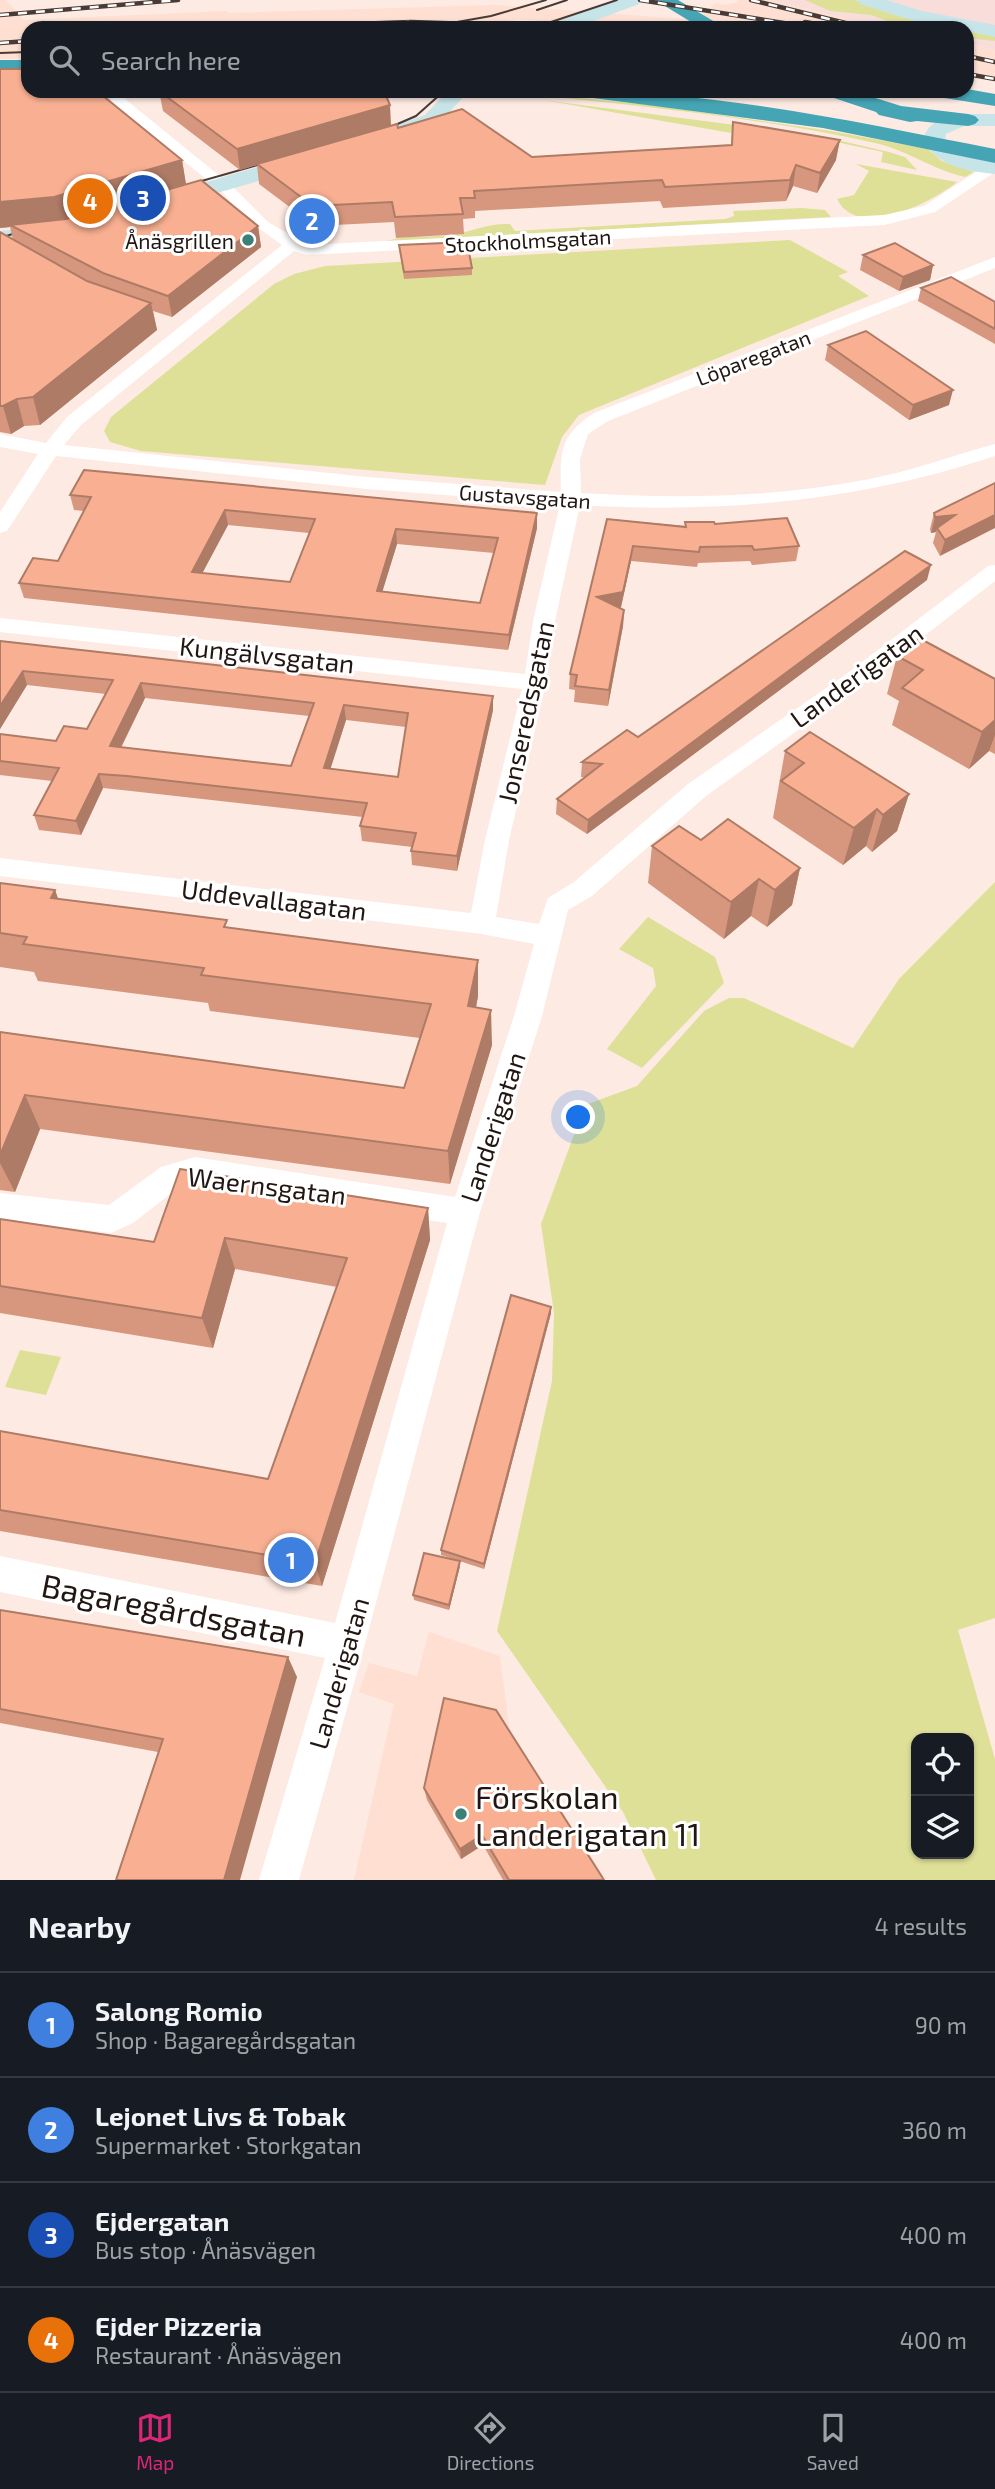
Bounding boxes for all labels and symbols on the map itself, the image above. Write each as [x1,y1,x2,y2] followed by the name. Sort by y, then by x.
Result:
[120,172,166,224] pin: 3
[67,175,113,227] pin: 4
[289,195,335,247] pin: 2
[444,223,612,257] street label: Stockholmsgatan
[125,228,234,253] place label: Ånäsgrillen
[240,232,256,248] marker: Ånäsgrillen
[692,324,814,390] street label: Löparegatan
[458,479,592,513] street label: Gustavsgatan
[784,616,928,734] street label: Landerigatan
[491,618,559,806] street label: Jonseredsgatan
[178,629,356,679] street label: Kungälvsgatan
[180,872,368,926] street label: Uddevallagatan
[453,1048,531,1206] street label: Landerigatan
[561,1100,595,1134] your location
[186,1160,348,1210] street label: Waernsgatan
[268,1534,314,1586] pin: 1
[39,1565,309,1653] street label: Bagaregårdsgatan
[302,1594,374,1752] street label: Landerigatan
[475,1777,700,1852] place label: Förskolan Landerigatan 11
[453,1806,469,1822] marker: Förskolan Landerigatan 11

